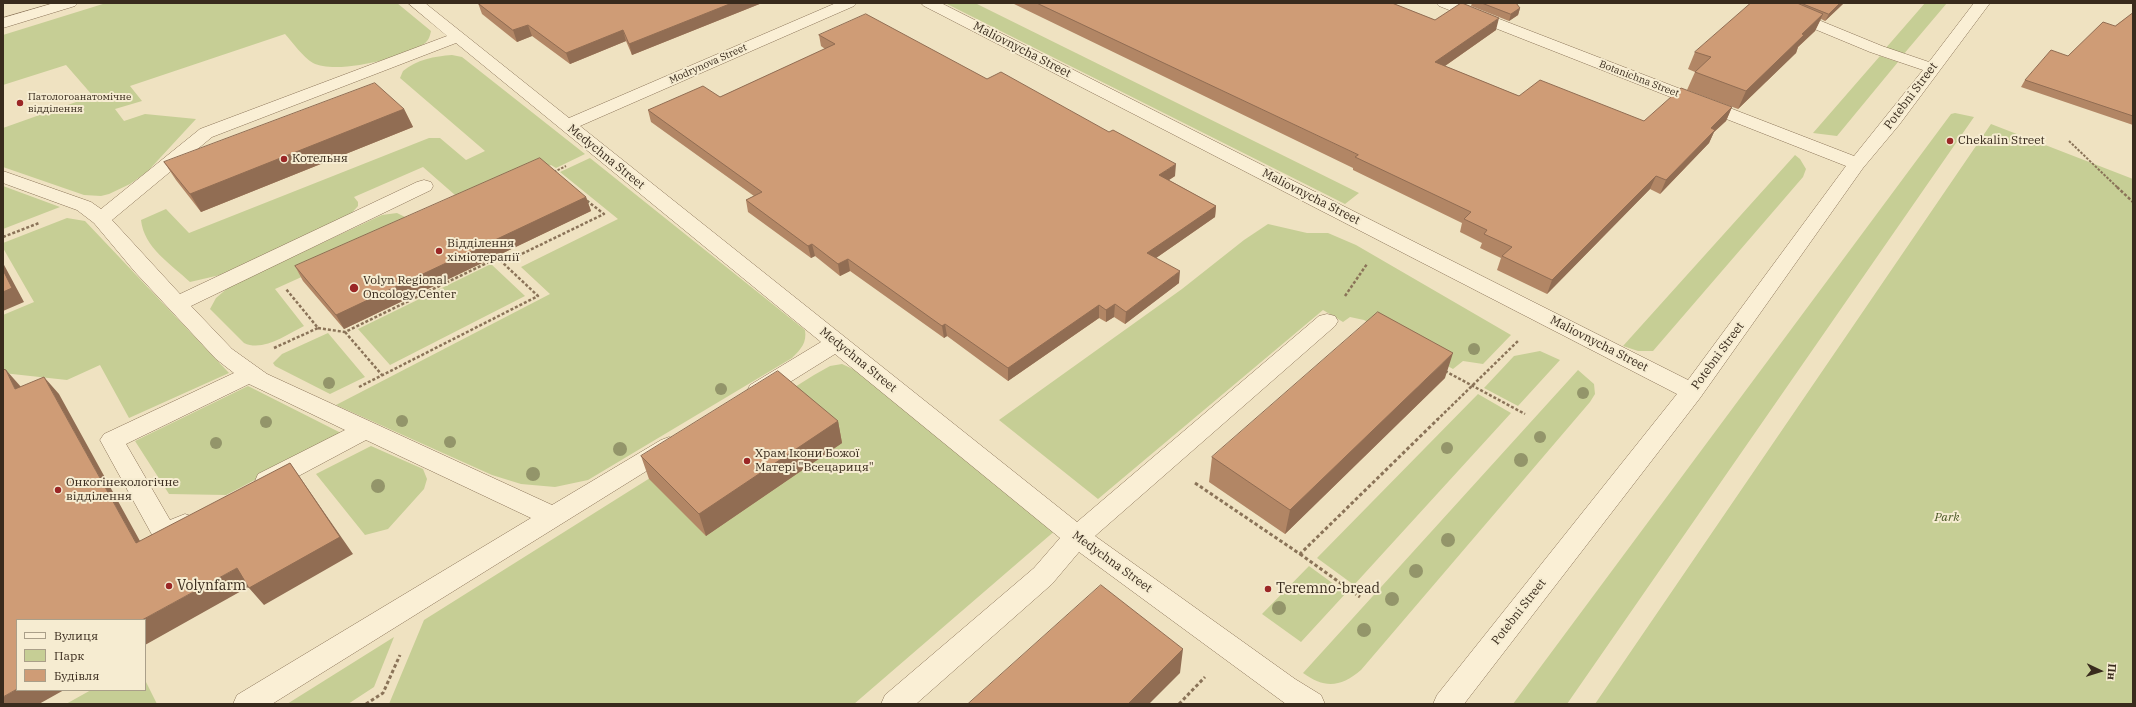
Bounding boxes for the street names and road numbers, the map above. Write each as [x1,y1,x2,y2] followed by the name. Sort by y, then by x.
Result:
[971,19,1073,81] street label: Maliovnycha Street
[667,42,749,86] street label: Modrynova Street
[1597,58,1681,100] street label: Botanichna Street
[1881,60,1941,132] street label: Potebni Street
[565,122,647,192] street label: Medychna Street
[1260,166,1362,228] street label: Maliovnycha Street
[1548,313,1650,375] street label: Maliovnycha Street
[1689,319,1747,393] street label: Potebni Street
[817,325,899,395] street label: Medychna Street
[1069,528,1155,596] street label: Medychna Street
[1489,576,1549,648] street label: Potebni Street

